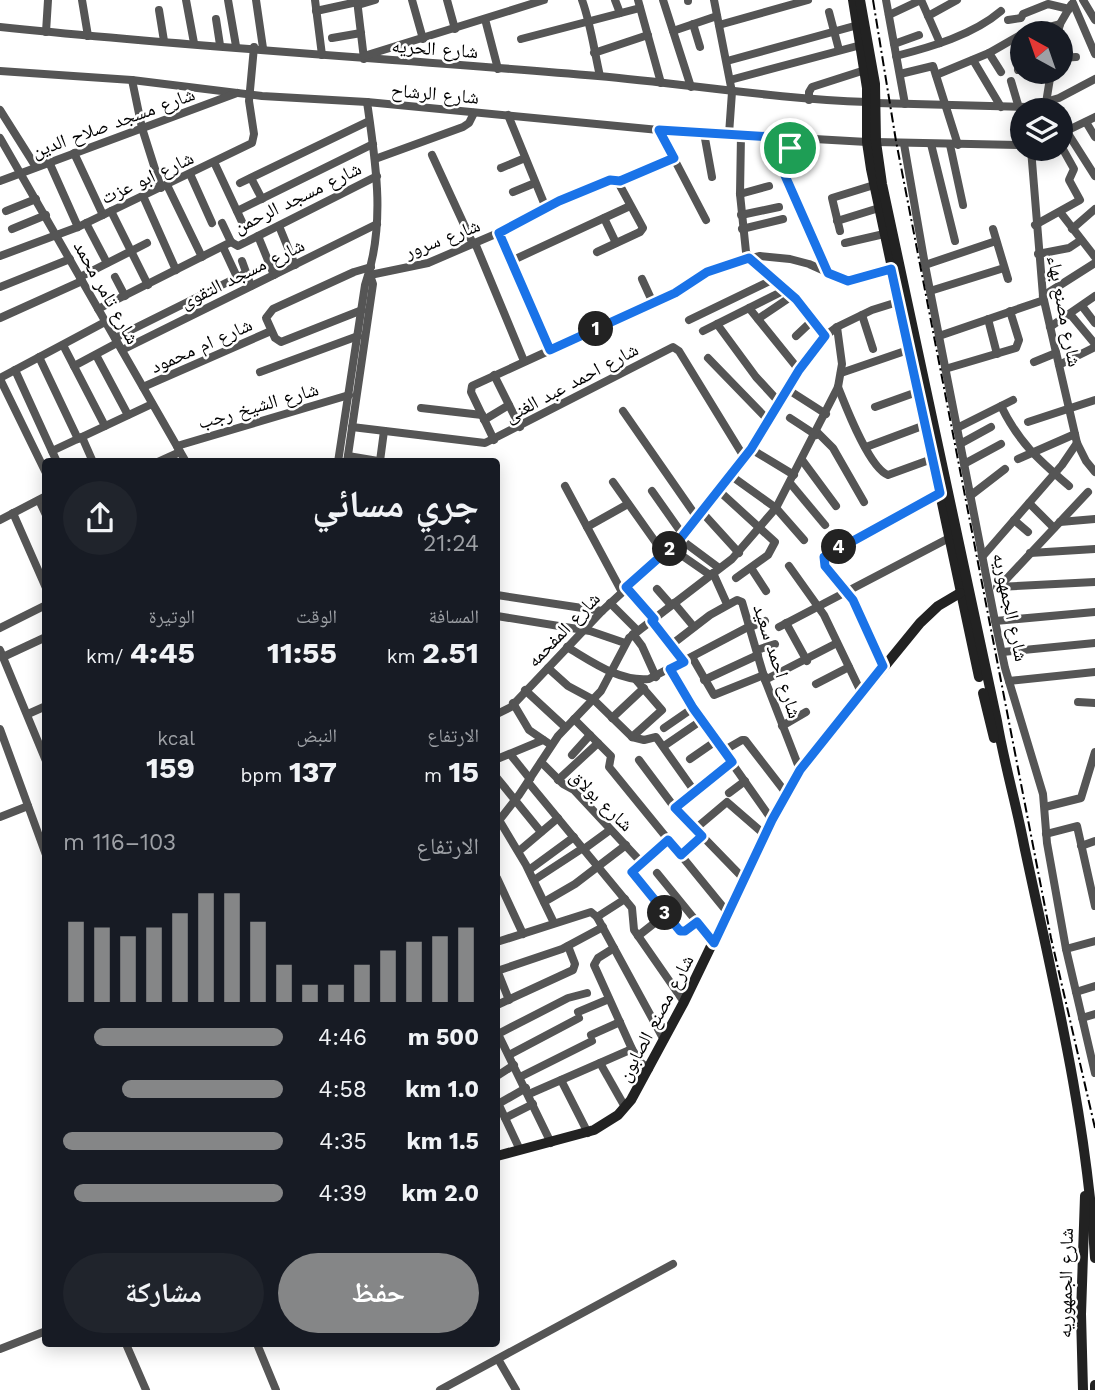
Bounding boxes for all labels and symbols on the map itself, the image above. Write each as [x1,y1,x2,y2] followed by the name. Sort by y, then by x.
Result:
[1010,21,1073,84] north arrow
[391,34,479,63] street label: شارع الحريه
[390,78,480,109] street label: شارع الرشاح
[28,82,198,163] street label: شارع مسجد صلاح الدين
[760,118,820,178] pin
[97,146,197,209] street label: شارع ابو عزت
[230,157,365,238] street label: شارع مسجد الرحمن
[400,214,483,264] street label: شارع سرور
[176,233,308,313] street label: شارع مسجد التقوى
[69,236,144,348] street label: شارع تامر محمد
[1041,254,1087,369] street label: شارع مصنع بهاء
[578,312,614,346] pin: 1
[147,313,256,380] street label: شارع ام محمود
[500,338,642,427] street label: شارع احمد عبد الغنى
[195,377,322,435] street label: شارع الشيخ رجب
[822,530,856,564] pin: 4
[652,532,688,566] pin: 2
[988,551,1033,663] street label: شارع الجمهوريه
[522,587,605,672] street label: شارع المفحمه
[748,601,807,721] street label: شارع احمد سعيد
[565,765,638,836] street label: شارع بولاق
[648,895,682,930] pin: 3
[612,951,699,1086] street label: شارع مصنع الصابون
[1053,1228,1078,1338] street label: شارع الجمهوريه

